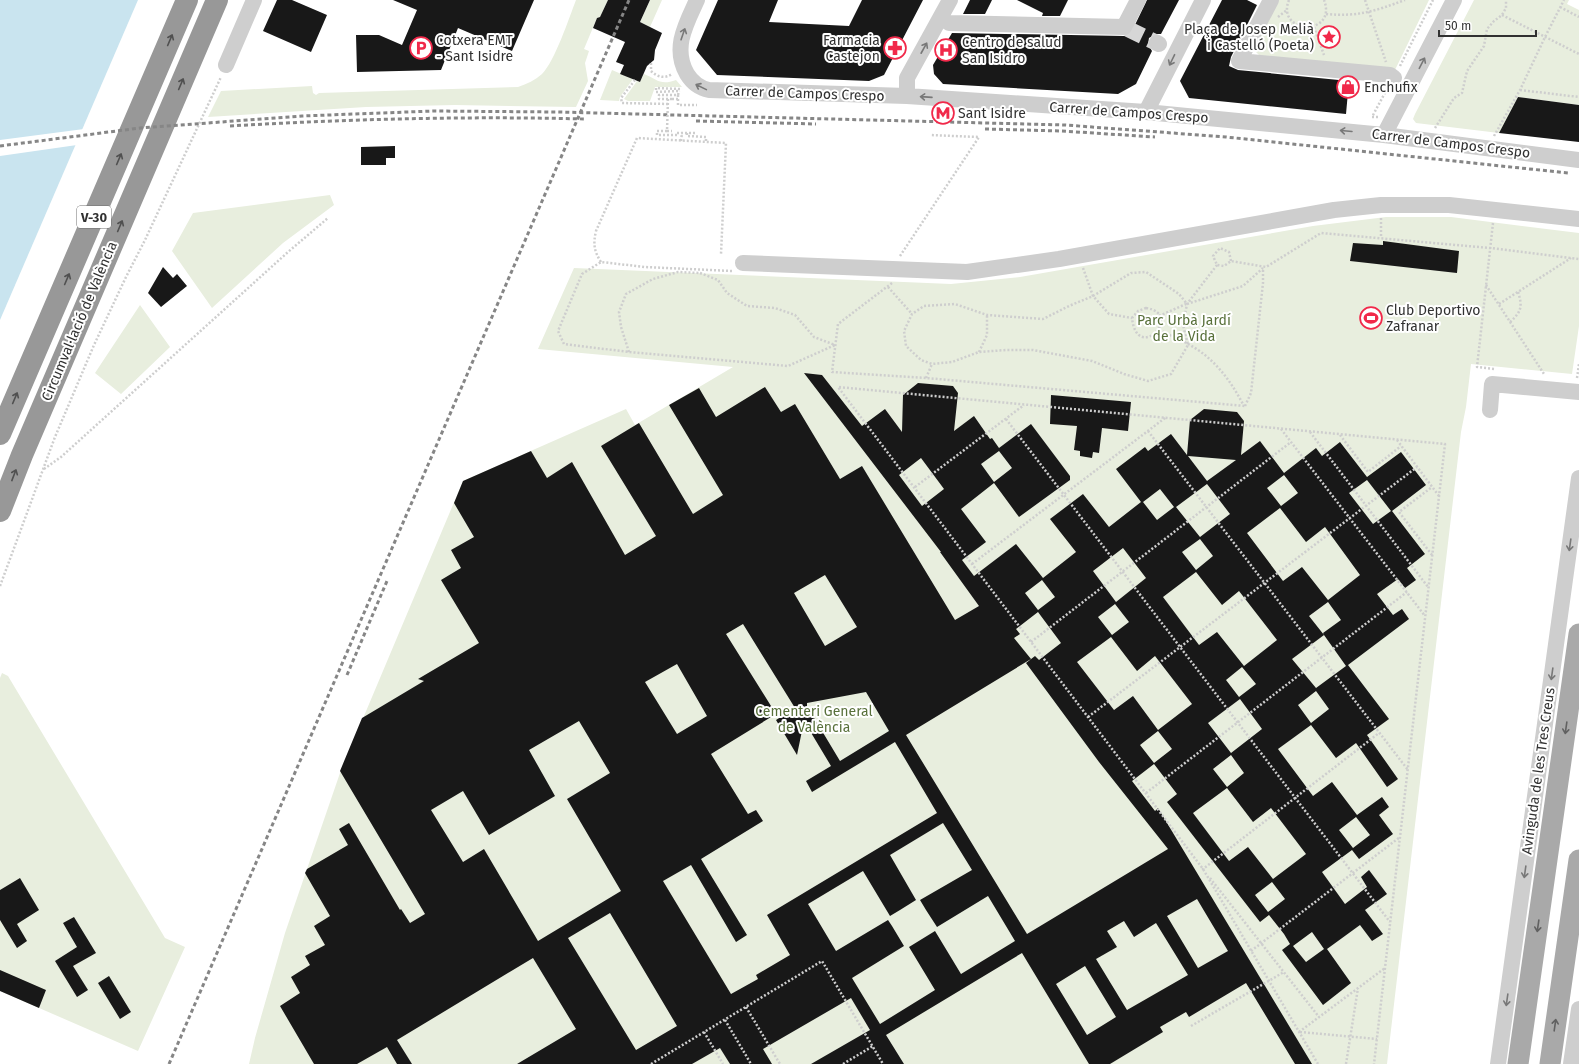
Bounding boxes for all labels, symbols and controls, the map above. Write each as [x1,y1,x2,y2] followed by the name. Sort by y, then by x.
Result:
[1439,12,1536,38] scale bar
[1445,19,1471,33] text: 50 m
[1184,21,1314,54] place label: Plaça de Josep Melià i Castelló (Poeta)
[1316,24,1342,50] place icon: Plaça de Josep Melià i Castelló (Poeta)
[679,29,687,41] one-way arrow
[436,32,514,65] place label: Cotxera EMT - Sant Isidre
[823,32,880,65] place label: Farmacia Castejon
[167,34,174,46] one-way arrow
[962,34,1062,67] place label: Centro de salud San Isidro
[408,35,434,61] parking icon: Cotxera EMT - Sant Isidre
[882,35,908,61] pharmacy icon: Farmacia Castejon
[933,37,959,63] hospital icon: Centro de salud San Isidro
[921,42,929,54] one-way arrow
[1168,53,1175,65] one-way arrow
[1419,57,1426,69] one-way arrow
[1335,74,1361,100] shop icon: Enchufix
[177,79,185,91] one-way arrow
[1364,79,1418,96] place label: Enchufix
[725,82,885,105] street label: Carrer de Campos Crespo
[696,83,708,90] one-way arrow
[920,94,933,101] one-way arrow
[1049,98,1209,127] street label: Carrer de Campos Crespo
[930,100,956,126] metro station icon: Sant Isidre
[958,105,1026,122] place label: Sant Isidre
[1371,125,1531,162] street label: Carrer de Campos Crespo
[1340,127,1353,135] one-way arrow
[115,154,123,166] one-way arrow
[77,206,111,228] road number: V-30
[116,221,124,233] one-way arrow
[38,239,121,403] street label: Circumval·lació de València
[64,273,71,285] one-way arrow
[1386,302,1481,335] place label: Club Deportivo Zafranar
[1358,305,1384,331] sports icon: Club Deportivo Zafranar
[1137,312,1231,345] park label: Parc Urbà Jardí de la Vida
[12,392,20,404] one-way arrow
[11,469,19,481] one-way arrow
[1566,538,1574,551] one-way arrow
[1548,667,1556,680] one-way arrow
[1518,686,1559,856] street label: Avinguda de les Tres Creus
[755,703,873,736] park label: Cementeri General de València
[1562,721,1570,734] one-way arrow
[1521,865,1529,878] one-way arrow
[1534,919,1542,932] one-way arrow
[1503,993,1511,1006] one-way arrow
[1551,1019,1559,1032] one-way arrow

